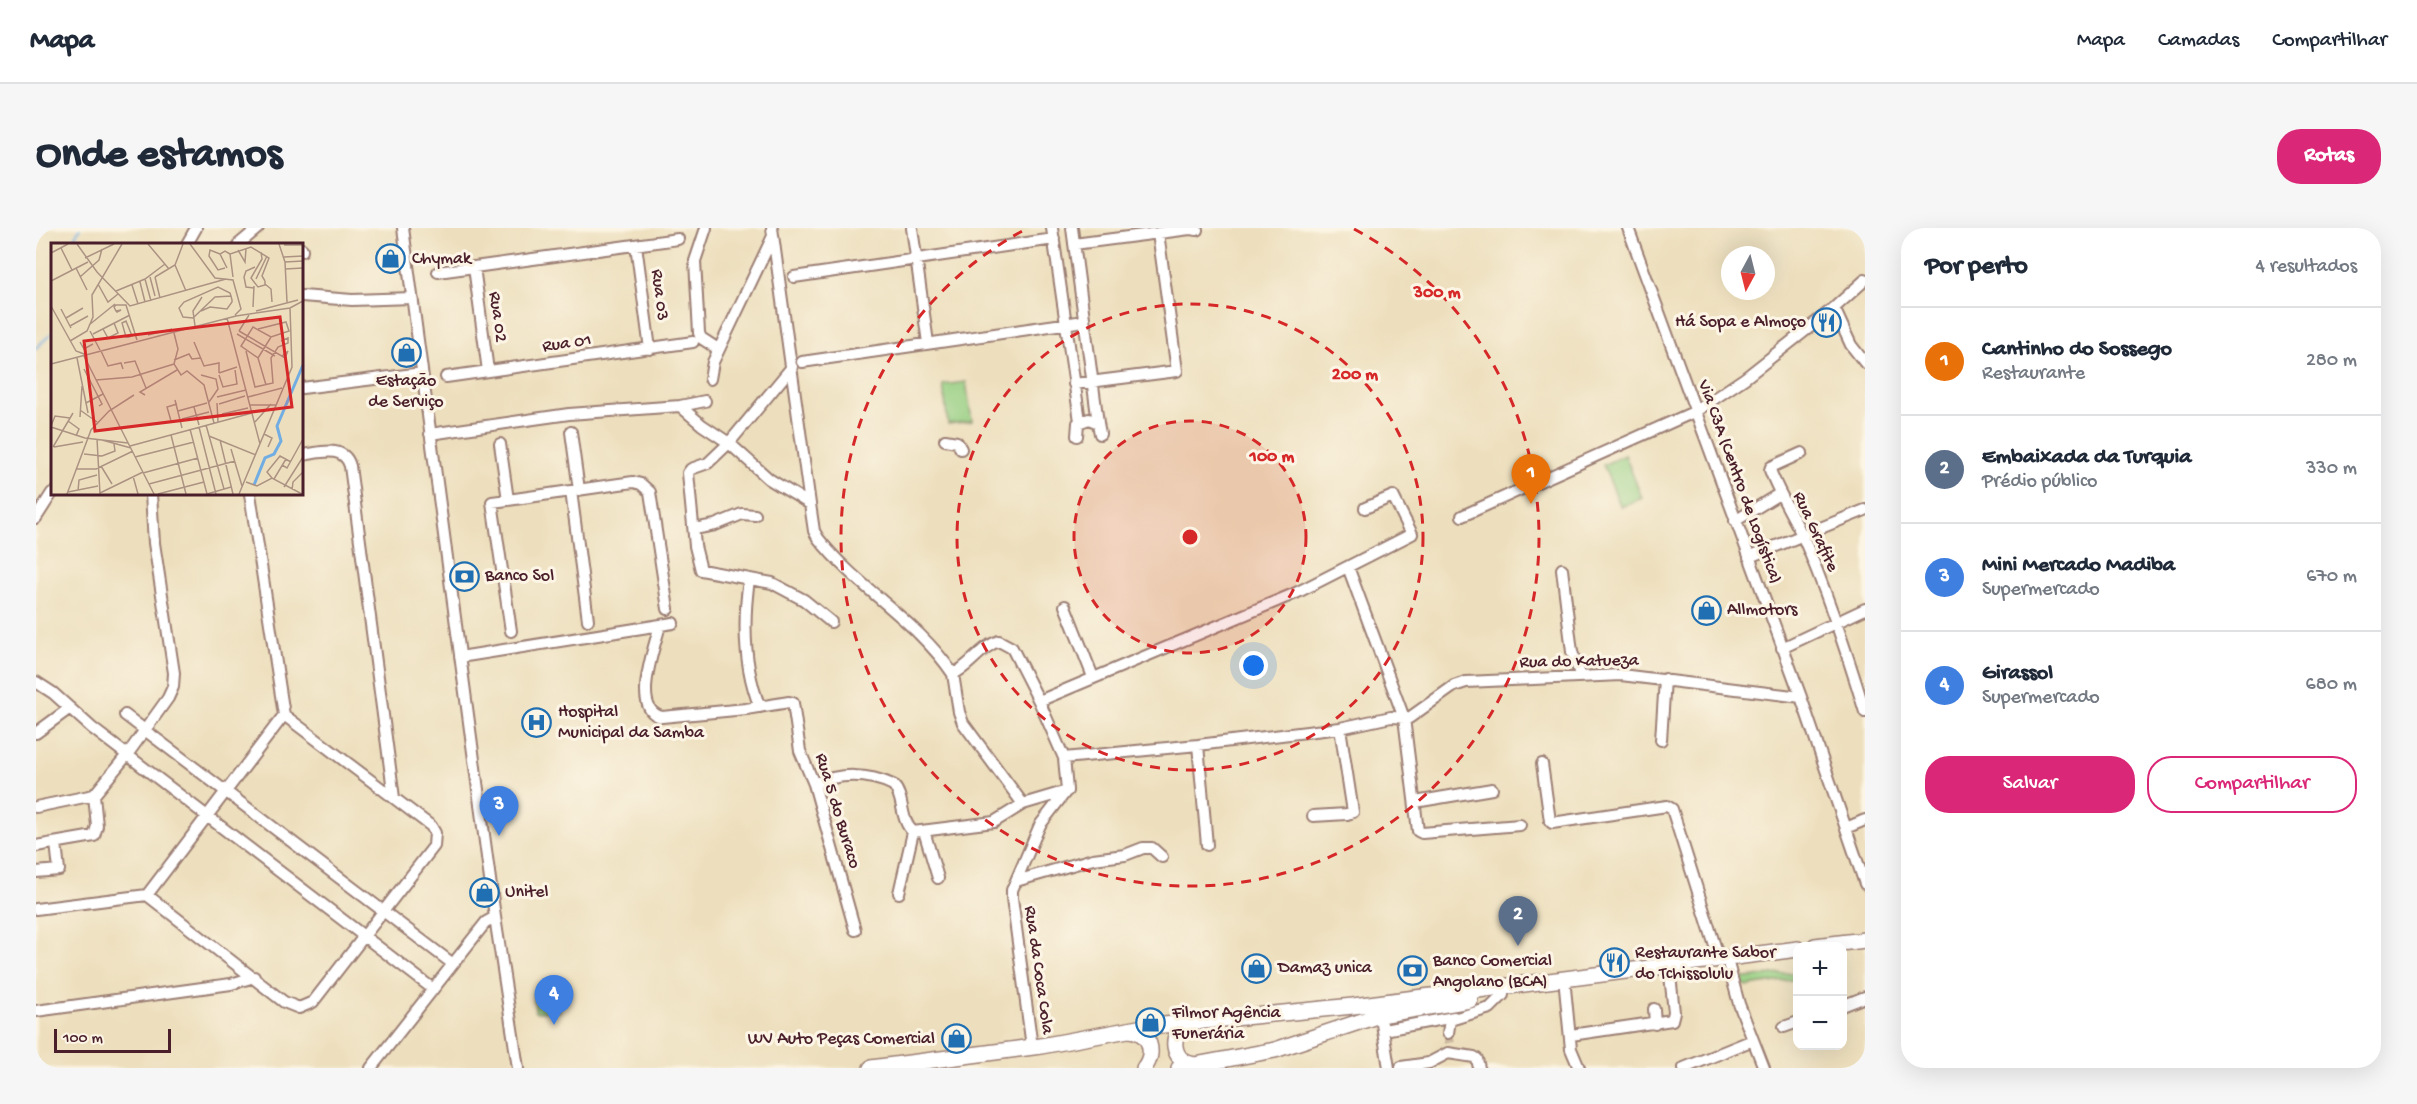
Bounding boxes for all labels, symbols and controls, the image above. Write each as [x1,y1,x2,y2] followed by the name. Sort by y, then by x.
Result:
[30,25,94,58] text: Mapa
[2077,29,2125,54] text: Mapa
[2158,29,2239,54] text: Camadas
[2272,29,2387,54] text: Compartilhar
[2277,129,2381,184] button: Rotas
[36,132,282,181] text: Onde estamos
[51,243,303,495] inset map
[375,243,407,275] shop icon: Chymak
[1721,246,1775,300] north arrow
[412,249,473,270] place label: Chymak
[1925,252,2028,283] text: Por perto
[2256,256,2357,279] text: 4 resultados
[645,268,673,322] street label: Rua 03
[1413,283,1461,304] text: 300 m
[483,290,511,344] street label: Rua 02
[1811,306,1843,338] restaurant icon: Há Sopa e Almoço
[1675,312,1806,333] place label: Há Sopa e Almoço
[541,330,593,358] street label: Rua 01
[390,336,422,368] shop icon: Estação de Serviço
[1982,337,2172,363] text: Cantinho do Sossego
[1940,350,1949,373] text: 1
[2306,350,2357,373] text: 280 m
[1982,363,2085,386] text: Restaurante
[1332,365,1378,386] text: 200 m
[368,371,444,413] place label: Estação de Serviço
[1692,376,1786,587] street label: Via C3A (Centro de Logística)
[1982,445,2191,471] text: Embaixada da Turquia
[1249,447,1295,468] text: 100 m
[1512,454,1550,504] pin: 1
[1940,458,1949,481] text: 2
[2306,458,2357,481] text: 330 m
[1982,471,2097,494] text: Prédio público
[1787,489,1843,576] street label: Rua Grafite
[1180,527,1200,547] centre of rings
[1982,553,2175,579] text: Mini Mercado Madiba
[448,560,480,592] bank icon: Banco Sol
[484,566,554,587] place label: Banco Sol
[1939,566,1950,589] text: 3
[2306,566,2357,589] text: 670 m
[1982,579,2100,602] text: Supermercado
[1690,594,1722,626] shop icon: Allmotors
[1727,600,1799,621] place label: Allmotors
[1519,650,1640,674] street label: Rua do Katueza
[1239,651,1268,680] your location
[1982,661,2053,687] text: Girassol
[1940,674,1949,697] text: 4
[2306,674,2357,697] text: 680 m
[1982,687,2100,710] text: Supermercado
[558,702,705,744] place label: Hospital Municipal da Samba
[521,706,553,738] hospital icon: Hospital Municipal da Samba
[809,751,865,871] street label: Rua 5 do Buraco
[1925,756,2135,813] button: Salvar
[2147,756,2357,813] button: Compartilhar
[480,786,518,836] pin: 3
[468,876,500,908] shop icon: Unitel
[505,882,548,903] place label: Unitel
[1498,896,1538,946] pin: 2
[1019,904,1058,1037] street label: Rua da Coca Cola
[1793,942,1847,1050] map controls
[1793,942,1847,996] button: +
[1635,943,1777,985] place label: Restaurante Sabor do Tchissolulu
[1598,947,1630,979] restaurant icon: Restaurante Sabor do Tchissolulu
[1432,951,1552,993] place label: Banco Comercial Angolano (BCA)
[1241,952,1273,984] shop icon: Damaz unica
[1396,955,1428,987] bank icon: Banco Comercial Angolano (BCA)
[1277,958,1373,979] place label: Damaz unica
[534,976,574,1025] pin: 4
[1793,996,1847,1050] button: −
[1171,1003,1282,1045] place label: Filmor Agência Funerária
[1135,1007,1167,1039] shop icon: Filmor Agência Funerária
[940,1023,972,1055] shop icon: WV Auto Peças Comercial
[54,1026,171,1054] scale bar
[748,1029,935,1050] place label: WV Auto Peças Comercial
[63,1030,103,1049] text: 100 m

